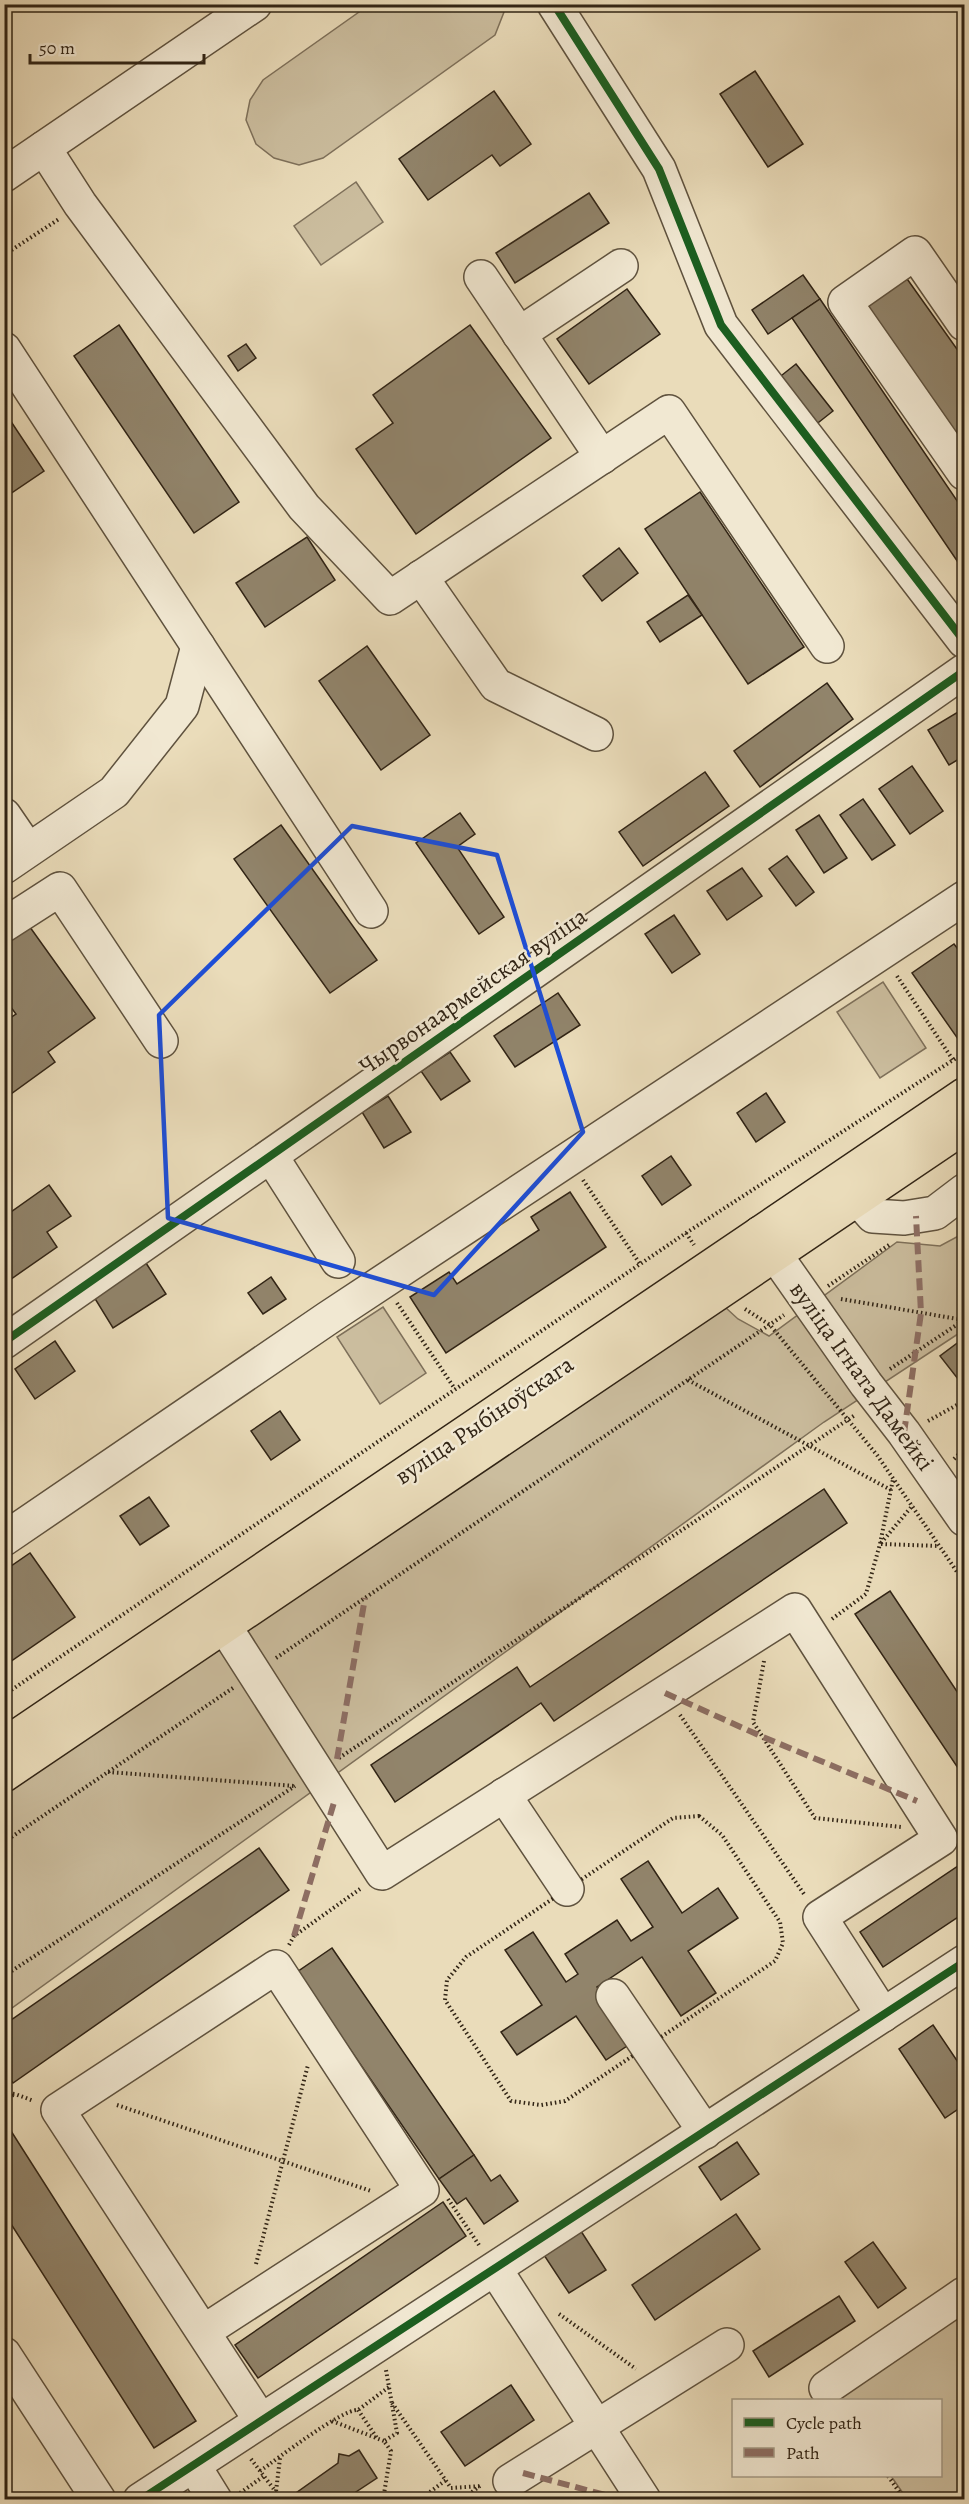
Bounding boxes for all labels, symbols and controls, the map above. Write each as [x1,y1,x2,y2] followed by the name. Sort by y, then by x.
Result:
[30,27,204,65] scale bar
[39,36,75,60] text: 50 m
[353,900,593,1082] street label: Чырвонаармейская вуліца
[782,1275,942,1477] street label: вуліца Ігната Дамейкі
[388,1348,580,1492] street label: вуліца Рыбіноўскага
[732,2399,942,2477] legend
[786,2411,862,2435] text: Cycle path
[786,2441,820,2465] text: Path

